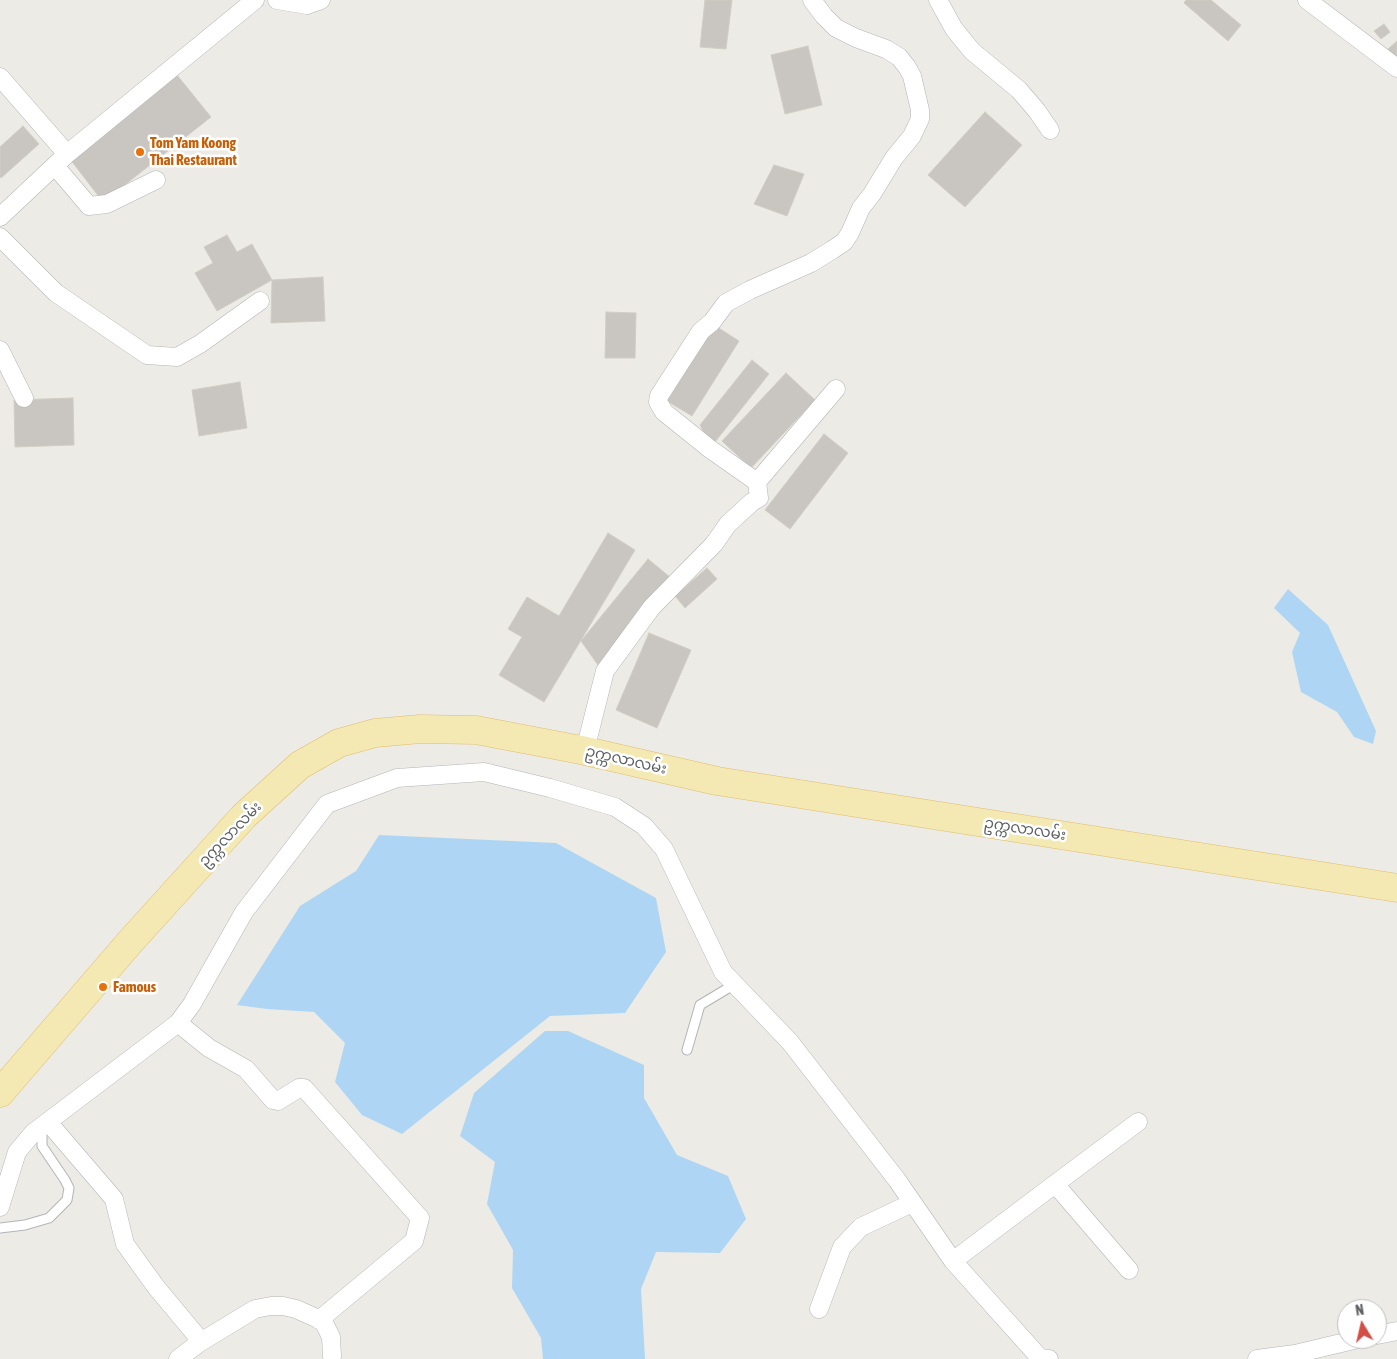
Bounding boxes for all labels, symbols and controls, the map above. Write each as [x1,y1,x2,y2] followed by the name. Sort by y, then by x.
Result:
[150,134,237,169] place label: Tom Yam Koong Thai Restaurant
[134,146,146,158] marker: Tom Yam Koong Thai Restaurant
[584,742,668,778] street label: ဥက္ကလာလမ်း
[195,798,265,870] street label: ဥက္ကလာလမ်း
[983,814,1067,844] street label: ဥက္ကလာလမ်း
[113,978,156,996] place label: Famous
[97,981,109,993] marker: Famous
[1337,1299,1387,1349] north arrow
[1354,1302,1365,1319] text: N

